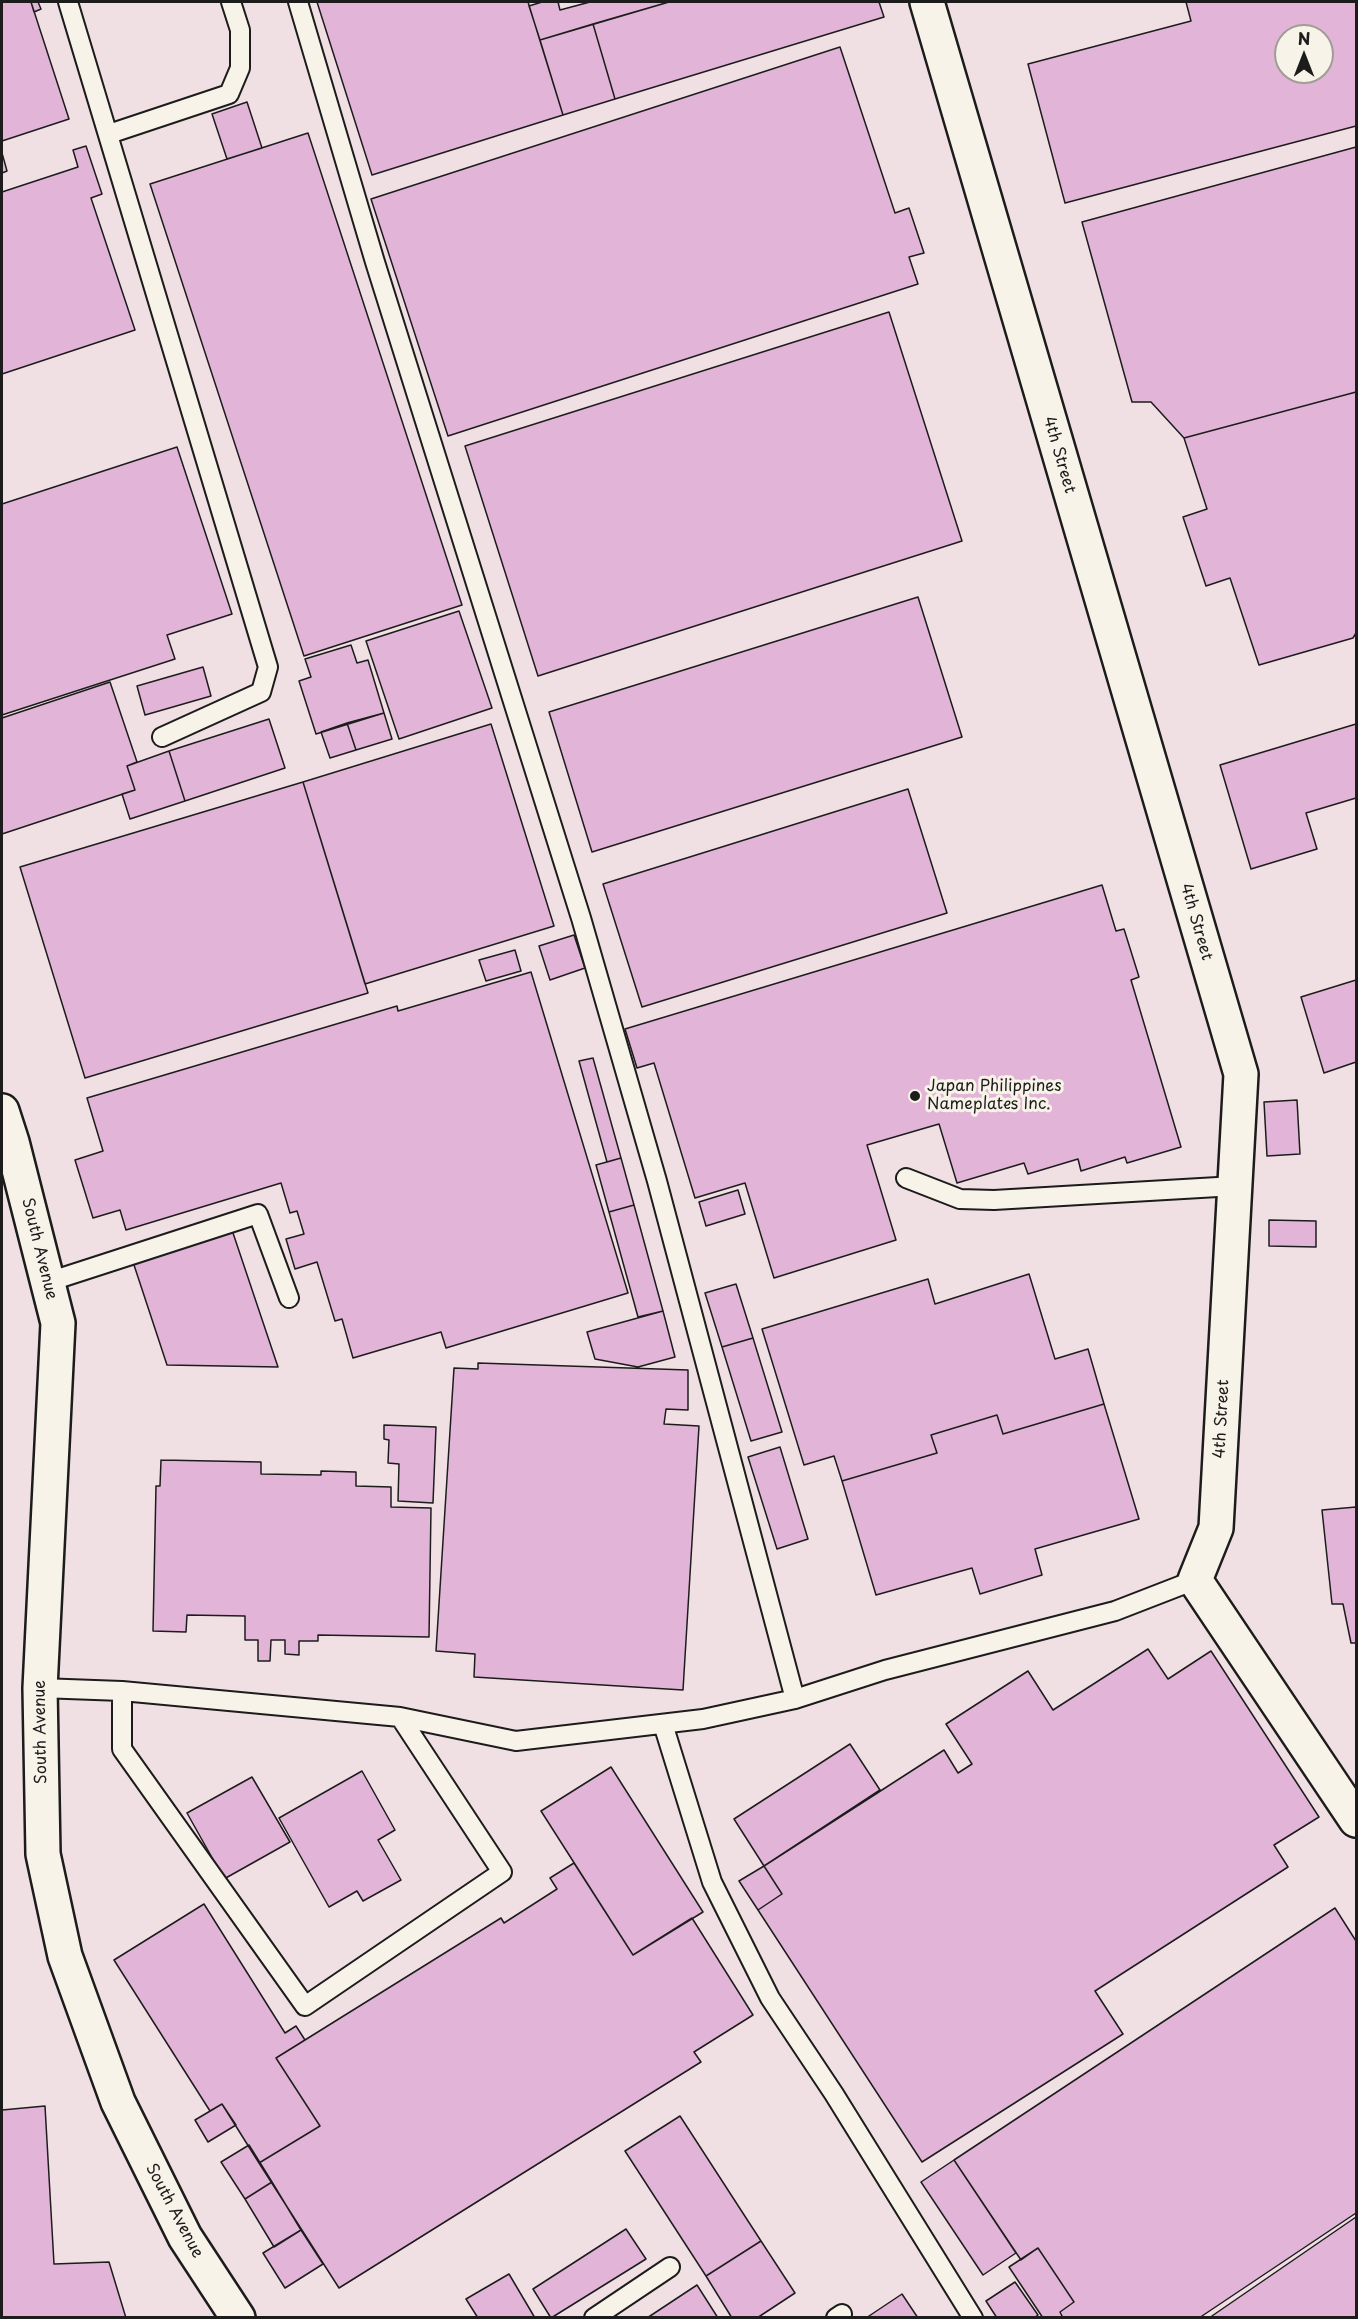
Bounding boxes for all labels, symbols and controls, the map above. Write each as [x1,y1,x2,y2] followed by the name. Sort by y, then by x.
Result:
[1274,24,1334,84] north arrow
[1298,26,1310,50] text: N
[1039,414,1079,496] street label: 4th Street
[1176,881,1216,963] street label: 4th Street
[927,1077,1062,1115] place label: Japan Philippines Nameplates Inc.
[908,1089,922,1103] marker: Japan Philippines Nameplates Inc.
[17,1196,61,1302] street label: South Avenue
[1210,1379,1234,1459] street label: 4th Street
[30,1680,52,1784] street label: South Avenue
[141,2161,207,2261] street label: South Avenue

